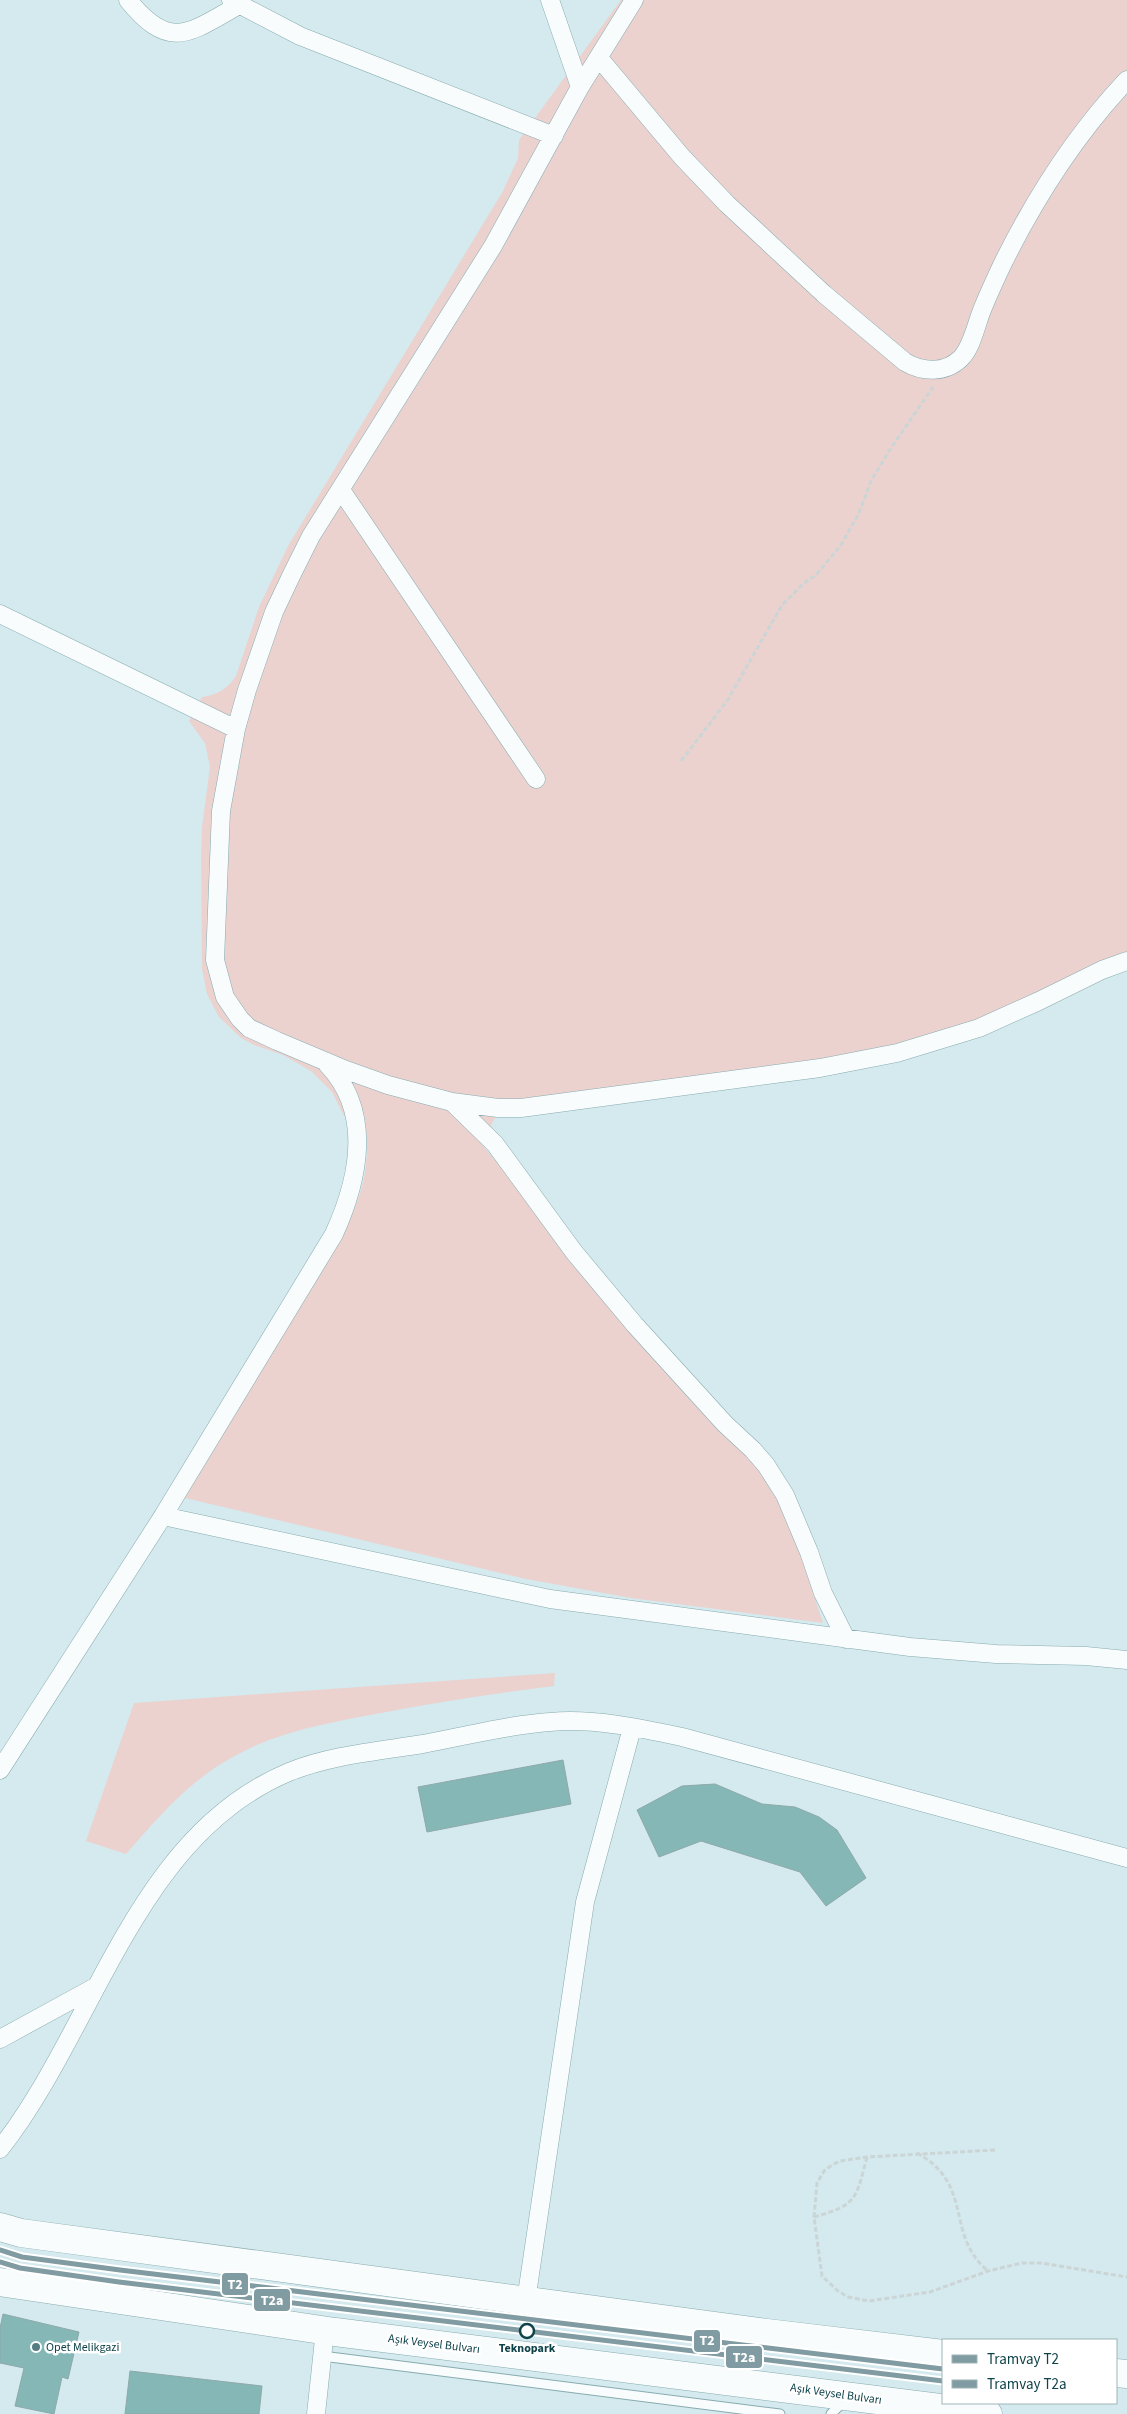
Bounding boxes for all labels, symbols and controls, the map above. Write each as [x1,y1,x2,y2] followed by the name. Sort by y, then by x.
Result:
[221,2272,249,2296] line badge: T2
[227,2275,243,2295] text: T2
[253,2288,291,2312] line badge: T2a
[261,2291,283,2311] text: T2a
[519,2323,535,2339] marker: Teknopark
[693,2329,721,2353] line badge: T2
[387,2330,481,2358] street label: Aşık Veysel Bulvarı
[699,2331,715,2351] text: T2
[46,2339,119,2356] place label: Opet Melikgazi
[942,2339,1117,2404] legend
[499,2340,556,2357] place label: Teknopark
[30,2341,42,2353] marker: Opet Melikgazi
[725,2345,763,2369] line badge: T2a
[733,2348,755,2368] text: T2a
[987,2349,1059,2370] text: Tramvay T2
[987,2374,1067,2395] text: Tramvay T2a
[789,2379,883,2409] street label: Aşık Veysel Bulvarı

